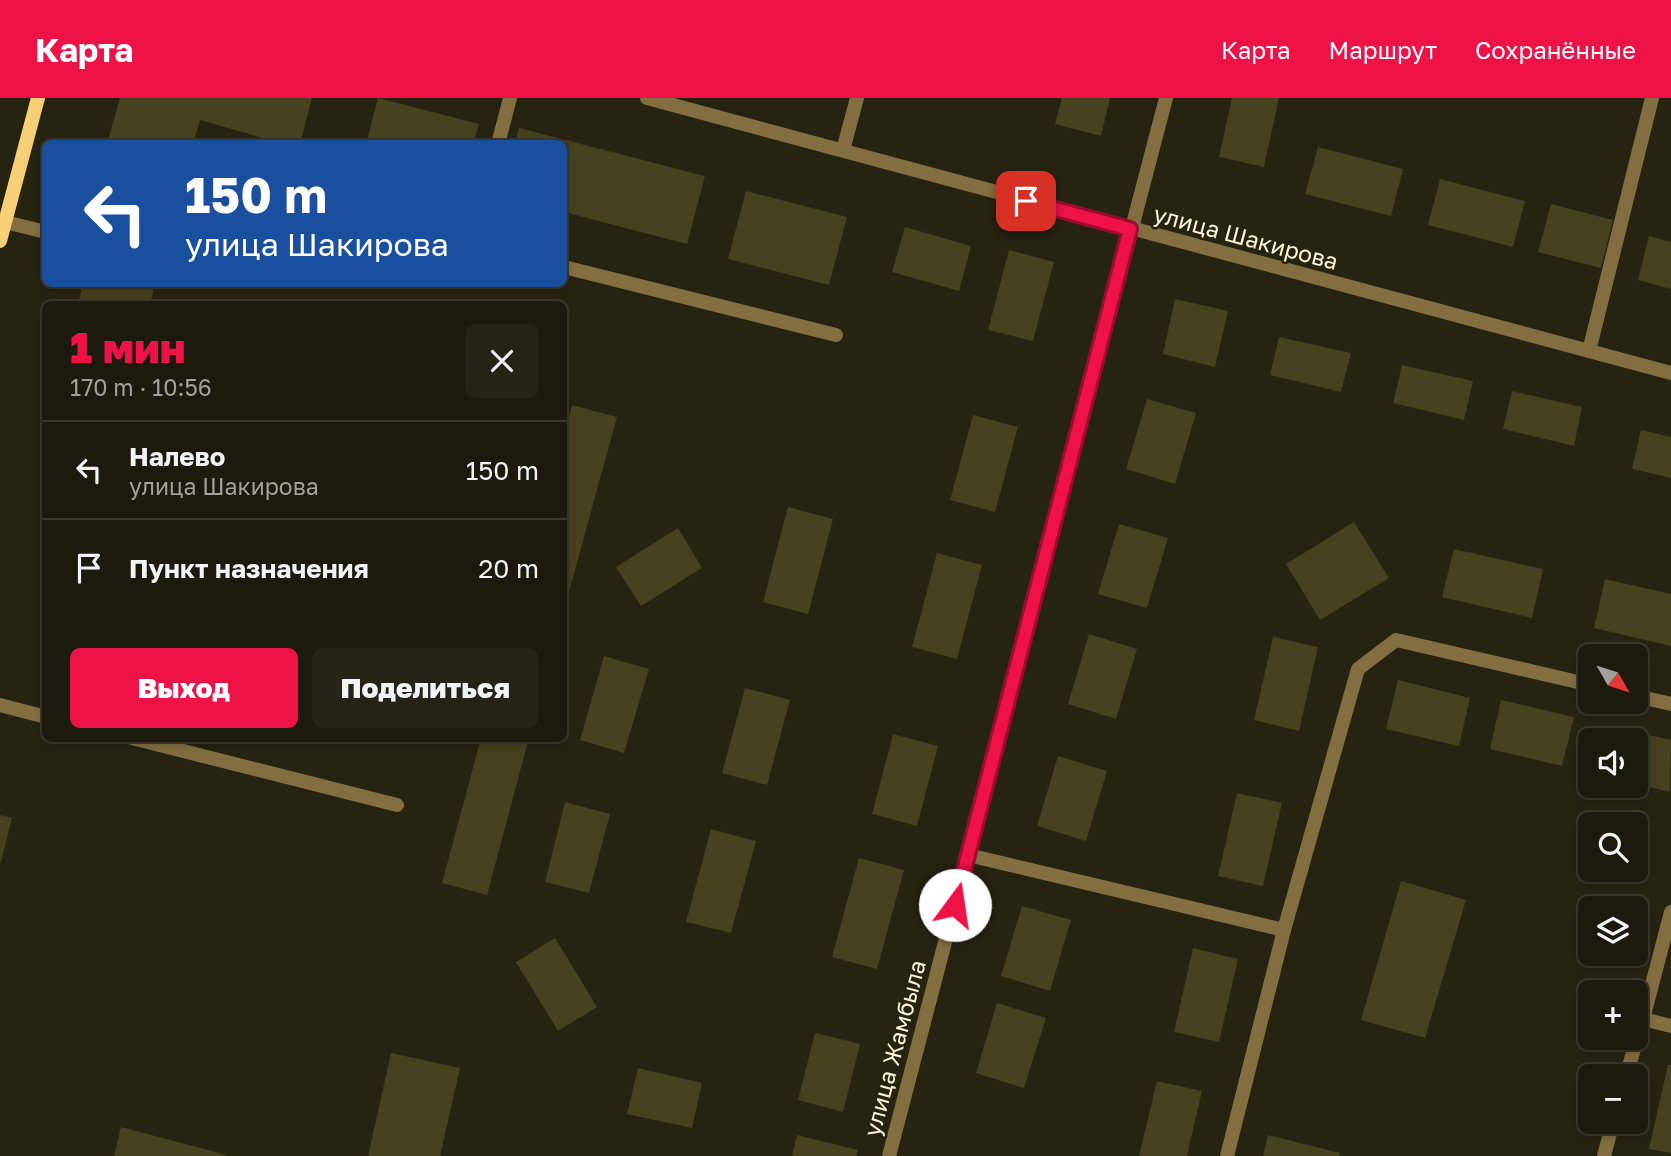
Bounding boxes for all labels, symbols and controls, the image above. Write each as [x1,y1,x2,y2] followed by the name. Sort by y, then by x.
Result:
[35,30,134,69] text: Карта
[1221,35,1291,64] text: Карта
[1329,35,1437,64] text: Маршрут
[1475,35,1636,64] text: Сохранённые
[185,165,327,224] text: 150 m
[70,168,161,259] icon: left
[996,171,1056,231] pin
[1007,182,1045,220] icon: arrive
[1151,199,1341,275] street label: улица Шакирова
[185,225,449,263] text: улица Шакирова
[70,322,186,372] text: 1 мин
[465,324,539,398] button: close
[70,373,212,401] text: 170 m · 10:56
[129,441,225,472] text: Налево
[70,451,108,489] icon: left
[466,455,539,486] text: 150 m
[129,472,319,500] text: улица Шакирова
[70,549,108,587] icon: arrive
[129,553,369,584] text: Пункт назначения
[478,553,539,584] text: 20 m
[1578,644,1648,714] north arrow
[1578,644,1648,1134] map controls
[70,648,298,728] button: Выход
[312,648,539,728] button: Поделиться
[1578,728,1648,798] button: sound
[1578,812,1648,882] button: search
[918,868,992,942] position arrow
[1578,896,1648,966] button: layers
[857,957,931,1139] street label: улица Жамбыла
[1578,980,1648,1050] button: +
[1578,1064,1648,1134] button: −

